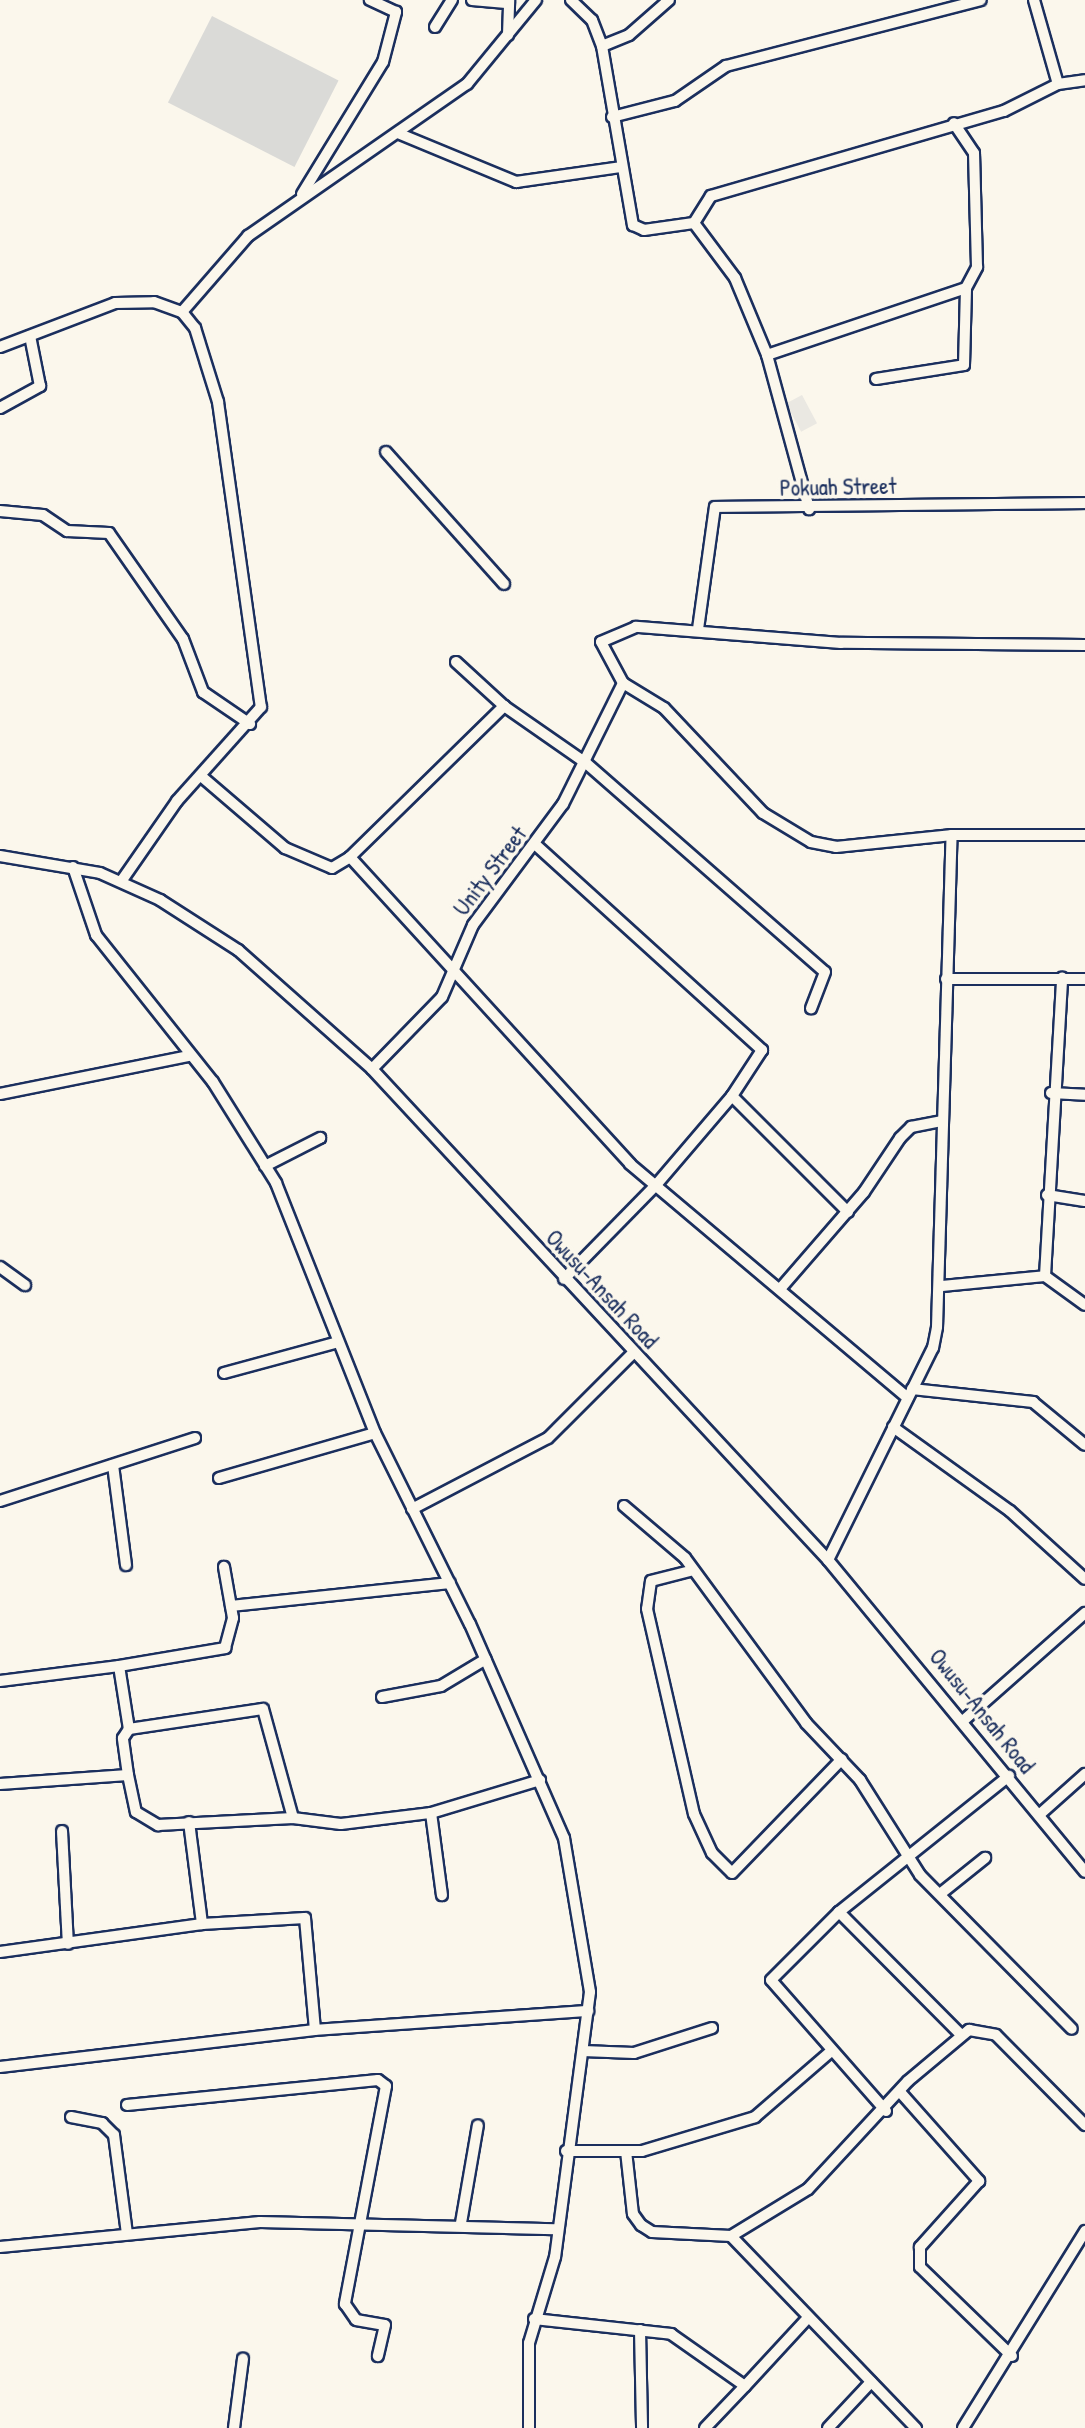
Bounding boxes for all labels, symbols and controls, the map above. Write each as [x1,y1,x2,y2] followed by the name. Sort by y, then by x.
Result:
[779,472,897,502] street label: Pokuah Street
[447,821,533,921] street label: Unity Street
[540,1224,664,1354] street label: Owusu-Ansah Road
[923,1643,1041,1779] street label: Owusu-Ansah Road

